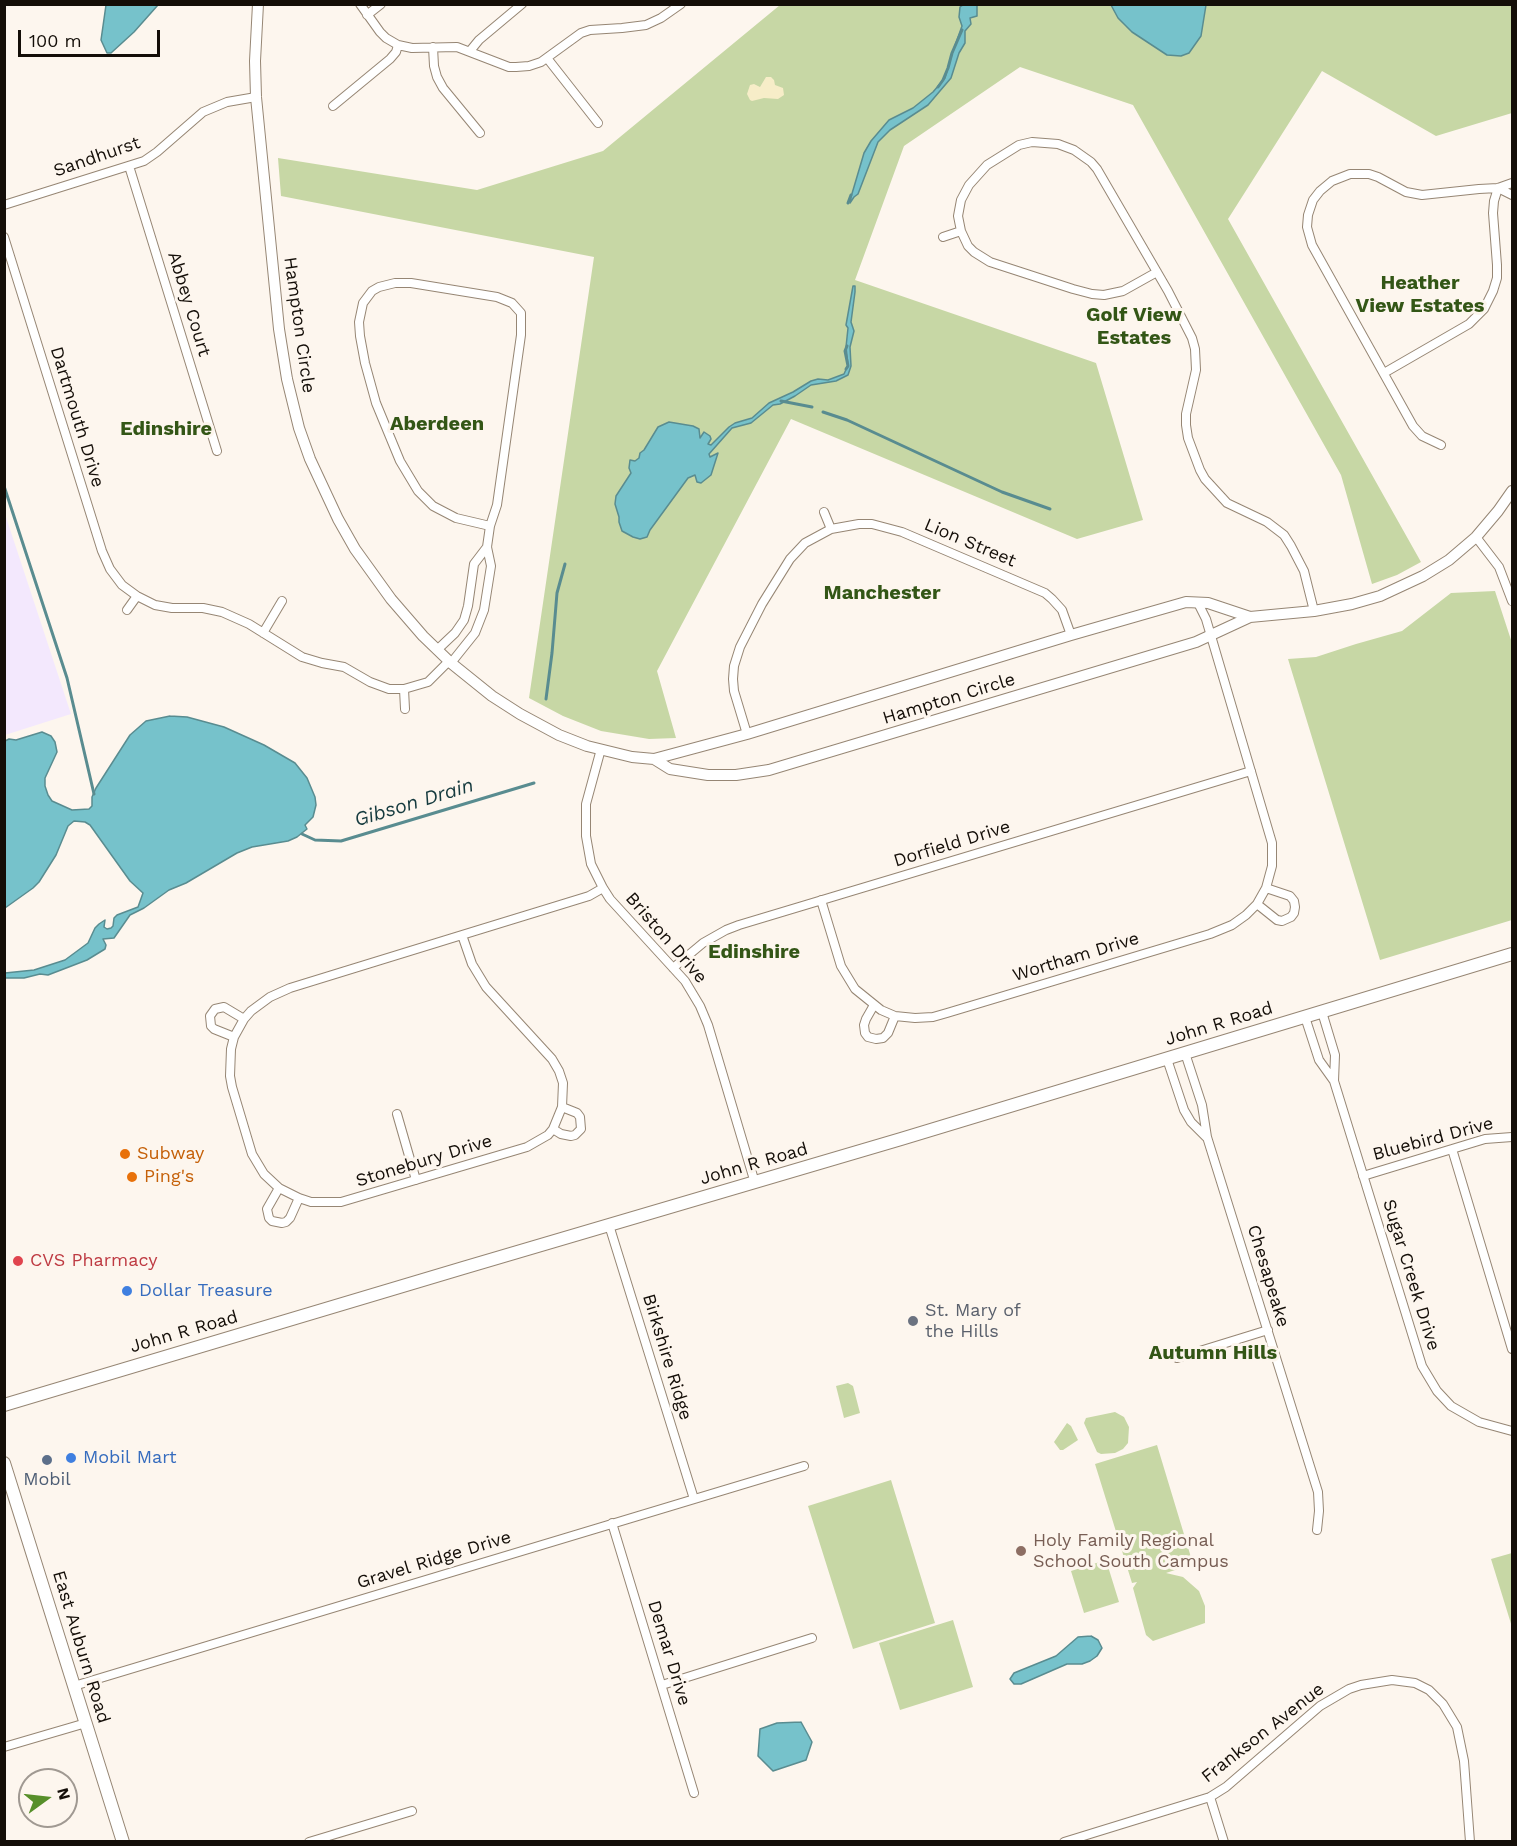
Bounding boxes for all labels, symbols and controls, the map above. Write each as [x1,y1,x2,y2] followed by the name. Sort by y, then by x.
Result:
[21,18,164,56] scale bar
[29,30,82,51] text: 100 m
[51,132,143,182] street label: Sandhurst
[163,249,215,359] street label: Abbey Court
[279,255,319,395] street label: Hampton Circle
[1356,271,1484,318] district label: Heather View Estates
[1086,303,1182,350] district label: Golf View Estates
[45,344,109,490] street label: Dartmouth Drive
[390,412,484,436] district label: Aberdeen
[120,417,212,441] district label: Edinshire
[921,514,1019,572] street label: Lion Street
[823,581,941,605] district label: Manchester
[880,669,1018,729] street label: Hampton Circle
[352,774,476,832] water label: Gibson Drain
[891,816,1013,872] street label: Dorfield Drive
[621,888,711,988] street label: Briston Drive
[1010,927,1142,987] street label: Wortham Drive
[708,940,800,964] district label: Edinshire
[1163,997,1275,1051] street label: John R Road
[1370,1113,1496,1165] street label: Bluebird Drive
[353,1130,495,1192] street label: Stonebury Drive
[698,1138,810,1190] street label: John R Road
[137,1143,204,1165] place label: Subway
[118,1147,132,1161] marker: Subway
[144,1166,194,1188] place label: Ping's
[125,1170,139,1184] marker: Ping's
[1378,1197,1444,1353] street label: Sugar Creek Drive
[1242,1222,1294,1330] street label: Chesapeake
[30,1250,157,1272] place label: CVS Pharmacy
[11,1254,25,1268] marker: CVS Pharmacy
[139,1280,273,1302] place label: Dollar Treasure
[120,1284,134,1298] marker: Dollar Treasure
[638,1291,696,1423] street label: Birkshire Ridge
[925,1300,1021,1342] place label: St. Mary of the Hills
[128,1306,240,1358] street label: John R Road
[906,1314,920,1328] marker: St. Mary of the Hills
[1149,1341,1277,1365] district label: Autumn Hills
[83,1447,177,1469] place label: Mobil Mart
[64,1451,78,1465] marker: Mobil Mart
[40,1453,54,1467] marker: Mobil
[23,1469,71,1491] place label: Mobil
[354,1526,514,1594] street label: Gravel Ridge Drive
[1033,1530,1229,1572] place label: Holy Family Regional School South Campus
[1014,1544,1028,1558] marker: Holy Family Regional School South Campus
[47,1568,115,1726] street label: East Auburn Road
[643,1598,695,1708] street label: Demar Drive
[1197,1678,1329,1788] street label: Frankson Avenue
[18,1768,78,1828] north arrow
[53,1786,75,1802] text: N

